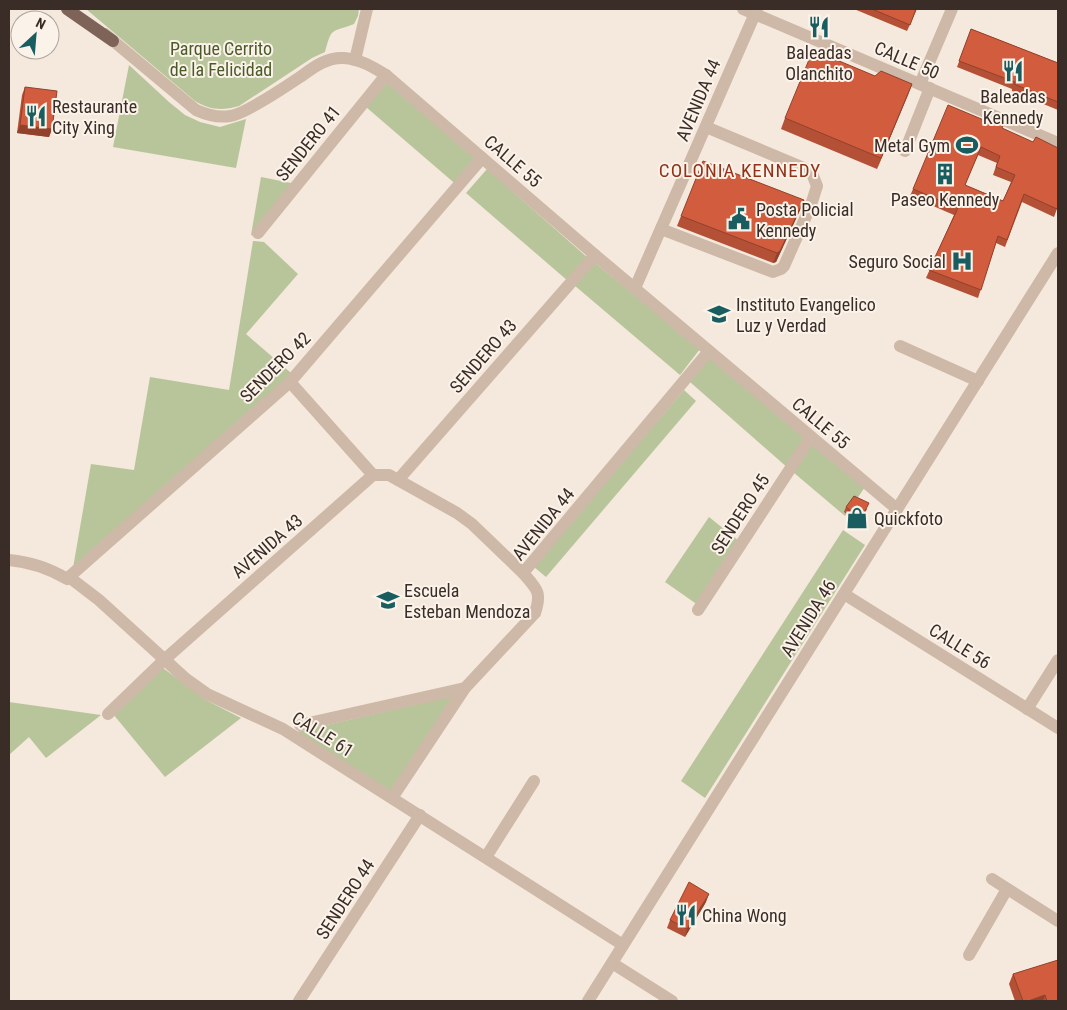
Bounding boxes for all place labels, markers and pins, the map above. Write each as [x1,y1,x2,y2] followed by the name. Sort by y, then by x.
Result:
[806,14,832,40] restaurant icon: Baleadas Olanchito
[785,42,853,84] place label: Baleadas Olanchito
[1000,58,1026,84] restaurant icon: Baleadas Kennedy
[980,86,1046,128] place label: Baleadas Kennedy
[52,96,137,138] place label: Restaurante City Xing
[23,103,49,129] restaurant icon: Restaurante City Xing
[954,132,980,158] sports icon: Metal Gym
[874,135,950,156] place label: Metal Gym
[932,161,958,187] building icon: Paseo Kennedy
[891,189,1000,210] place label: Paseo Kennedy
[756,199,854,241] place label: Posta Policial Kennedy
[726,206,752,232] public building icon: Posta Policial Kennedy
[949,248,975,274] hospital icon: Seguro Social
[849,251,946,272] place label: Seguro Social
[736,294,876,336] place label: Instituto Evangelico Luz y Verdad
[706,301,732,327] school or university icon: Instituto Evangelico Luz y Verdad
[844,505,870,531] shop icon: Quickfoto
[874,508,943,529] place label: Quickfoto
[404,580,530,622] place label: Escuela Esteban Mendoza
[375,587,401,613] school or university icon: Escuela Esteban Mendoza
[673,902,699,928] restaurant icon: China Wong
[702,905,787,926] place label: China Wong

